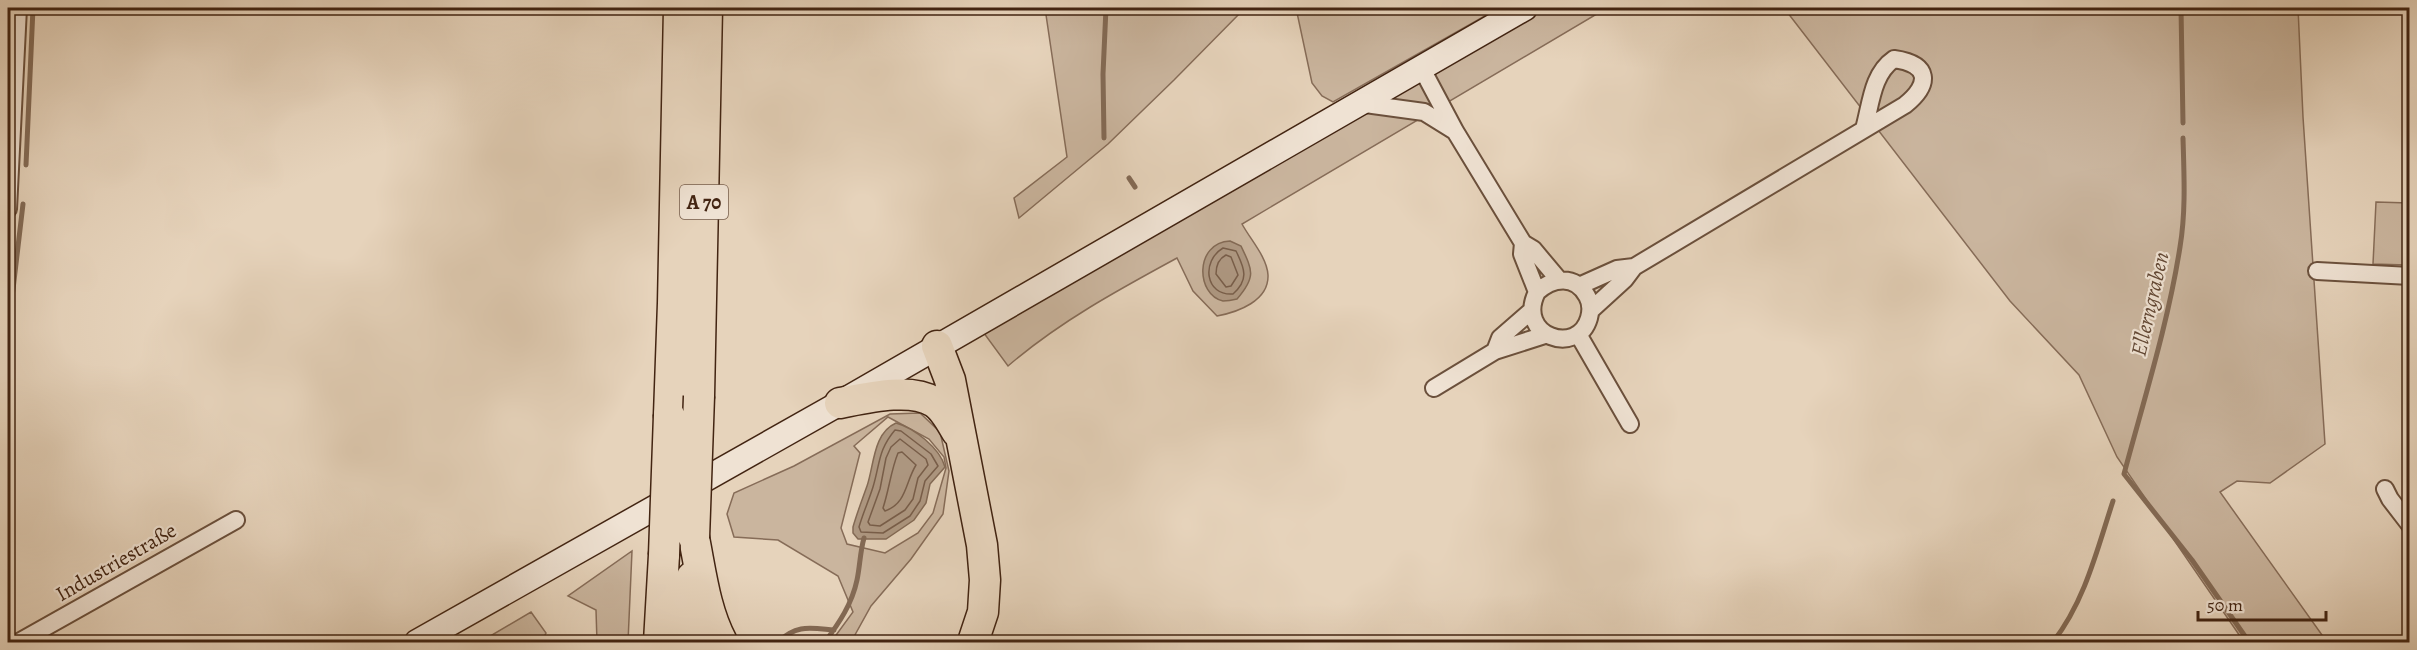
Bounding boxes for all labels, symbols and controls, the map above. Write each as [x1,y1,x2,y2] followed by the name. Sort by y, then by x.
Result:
[680,185,728,219] road number: A 70
[2123,249,2177,359] water label: Ellerngraben
[51,516,181,608] street label: Industriestraße
[2198,584,2326,622] scale bar
[2207,593,2243,617] text: 50 m

